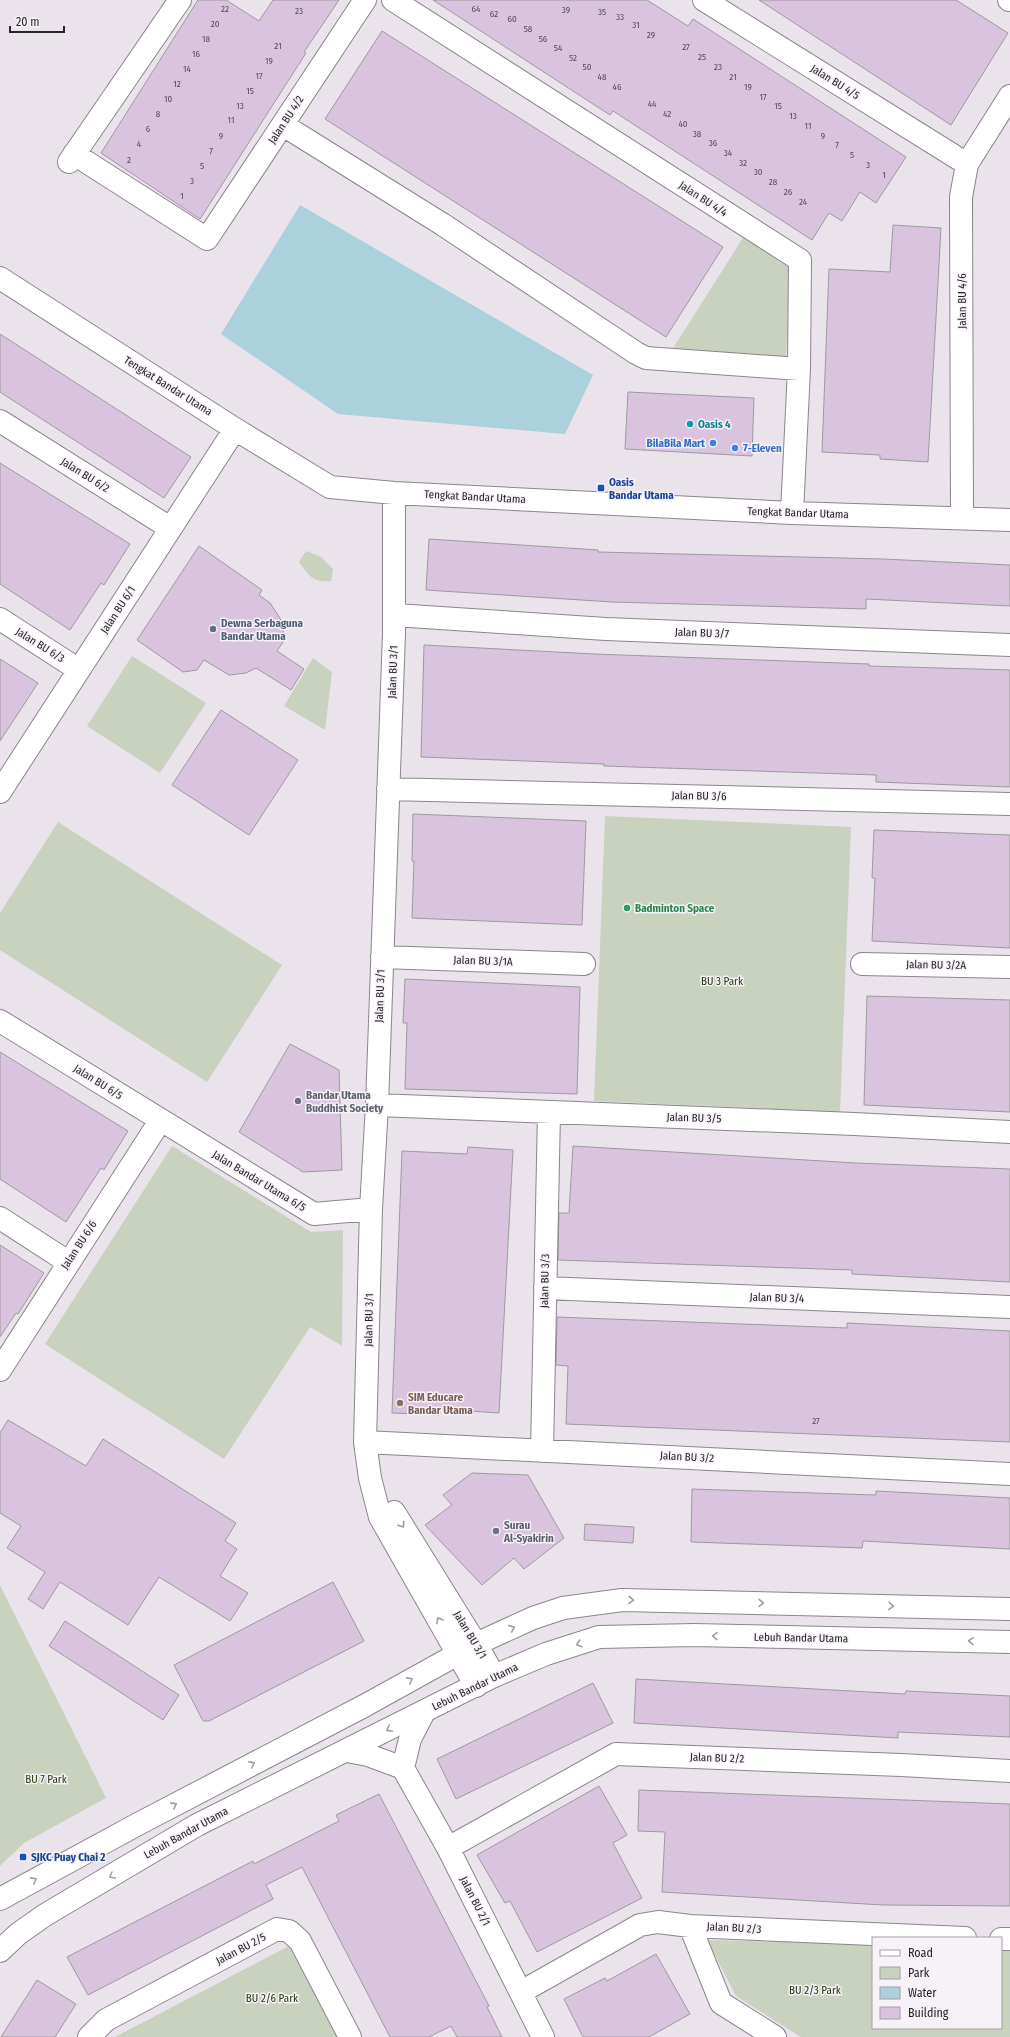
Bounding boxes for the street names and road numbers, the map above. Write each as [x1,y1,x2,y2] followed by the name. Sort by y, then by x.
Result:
[808,62,862,102] street label: Jalan BU 4/5
[266,93,306,146] street label: Jalan BU 4/2
[676,179,730,220] street label: Jalan BU 4/4
[956,273,969,329] street label: Jalan BU 4/6
[121,354,215,418] street label: Tengkat Bandar Utama
[58,455,112,495] street label: Jalan BU 6/2
[424,488,526,506] street label: Tengkat Bandar Utama
[747,505,849,521] street label: Tengkat Bandar Utama
[98,584,138,636] street label: Jalan BU 6/1
[13,625,67,665] street label: Jalan BU 6/3
[675,626,730,640] street label: Jalan BU 3/7
[386,645,400,699] street label: Jalan BU 3/1
[671,789,727,803] street label: Jalan BU 3/6
[453,953,513,969] street label: Jalan BU 3/1A
[906,958,966,972] street label: Jalan BU 3/2A
[373,969,387,1023] street label: Jalan BU 3/1
[71,1062,125,1102] street label: Jalan BU 6/5
[666,1111,722,1125] street label: Jalan BU 3/5
[210,1148,308,1214] street label: Jalan Bandar Utama 6/5
[58,1218,100,1272] street label: Jalan BU 6/6
[538,1254,552,1308] street label: Jalan BU 3/3
[749,1291,805,1305] street label: Jalan BU 3/4
[362,1293,376,1347] street label: Jalan BU 3/1
[660,1449,715,1465] street label: Jalan BU 3/2
[451,1609,489,1661] street label: Jalan BU 3/1
[754,1631,848,1645] street label: Lebuh Bandar Utama
[430,1661,520,1713] street label: Lebuh Bandar Utama
[690,1751,745,1765] street label: Jalan BU 2/2
[142,1804,230,1862] street label: Lebuh Bandar Utama
[457,1874,493,1928] street label: Jalan BU 2/1
[706,1920,762,1936] street label: Jalan BU 2/3
[214,1930,268,1968] street label: Jalan BU 2/5

